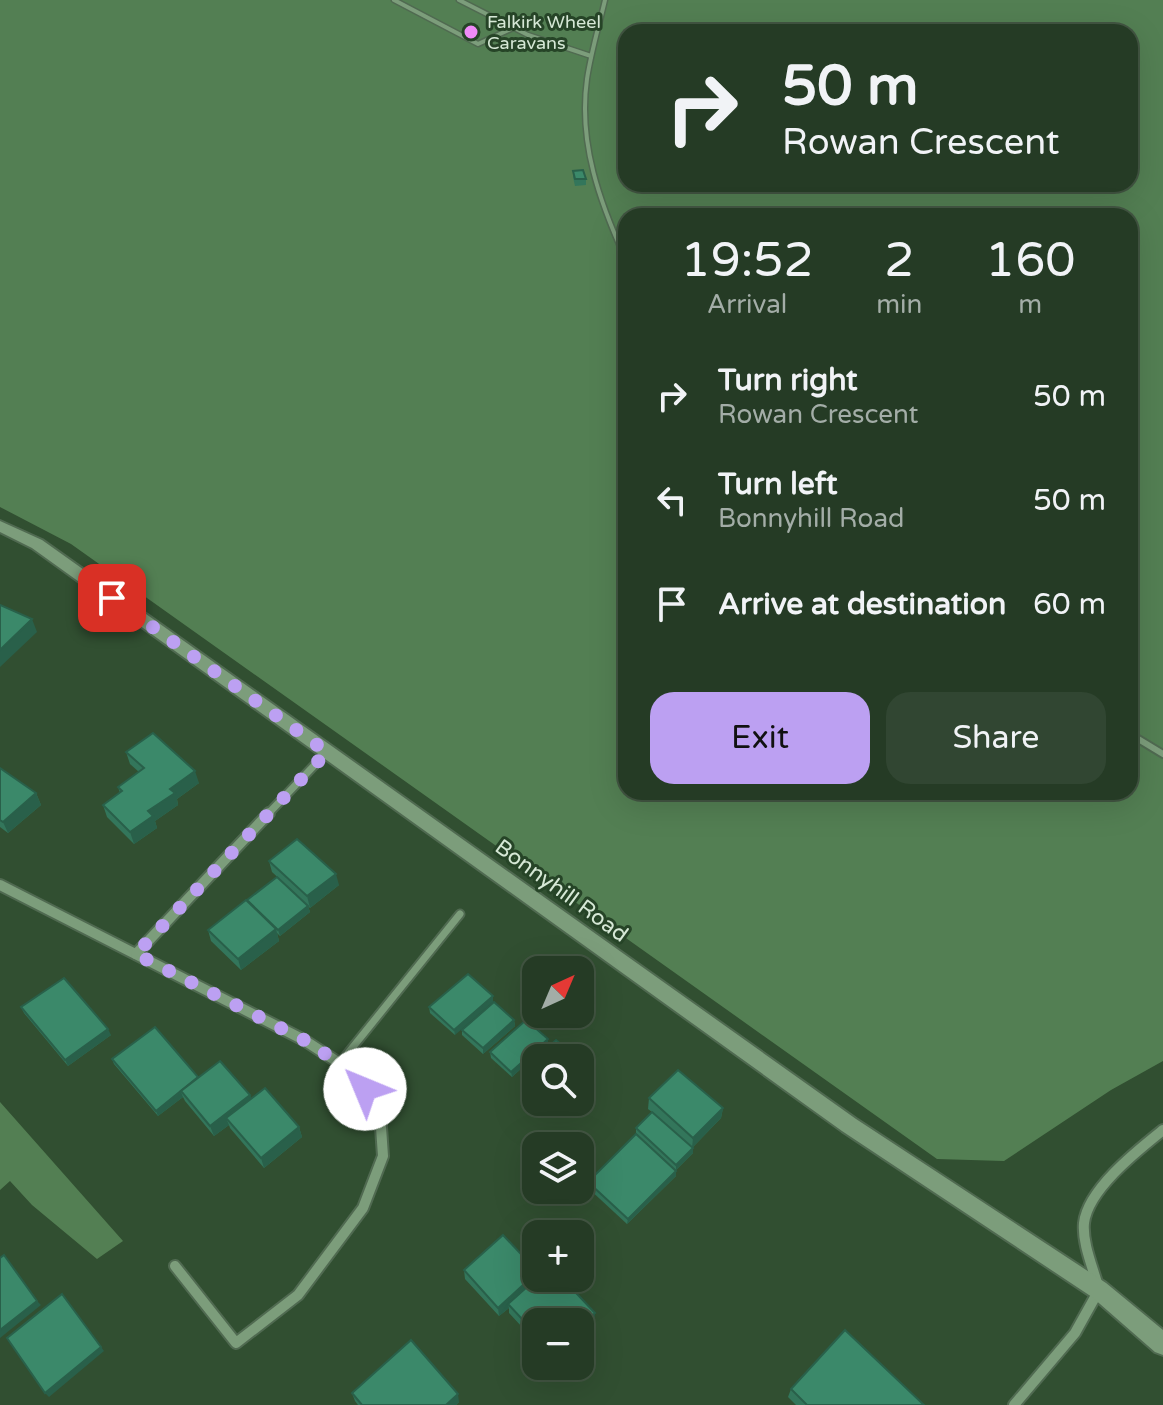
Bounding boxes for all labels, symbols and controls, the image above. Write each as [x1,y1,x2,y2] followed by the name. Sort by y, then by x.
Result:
[487,11,601,54] place label: Falkirk Wheel Caravans
[462,23,480,41] marker: Falkirk Wheel Caravans
[782,53,918,120] text: 50 m
[650,56,754,160] icon: right
[782,121,1059,164] text: Rowan Crescent
[681,232,814,290] text: 19:52
[884,232,914,290] text: 2
[985,232,1075,290] text: 160
[707,289,787,320] text: Arrival
[876,289,922,320] text: min
[1018,289,1042,320] text: m
[718,362,858,399] text: Turn right
[650,374,694,418] icon: right
[1033,378,1106,415] text: 50 m
[718,399,918,430] text: Rowan Crescent
[718,466,837,503] text: Turn left
[650,478,694,522] icon: left
[1033,482,1106,519] text: 50 m
[718,503,904,534] text: Bonnyhill Road
[78,564,146,632] pin
[90,576,134,620] icon: arrive
[650,582,694,626] icon: arrive
[718,586,1006,623] text: Arrive at destination
[1033,586,1106,623] text: 60 m
[650,692,870,784] button: Exit
[886,692,1106,784] button: Share
[490,834,633,948] street label: Bonnyhill Road
[522,956,594,1028] north arrow
[522,956,594,1380] map controls
[522,1044,594,1116] button: search
[323,1047,407,1131] position arrow
[522,1132,594,1204] button: layers
[522,1220,594,1292] button: +
[522,1308,594,1380] button: −

